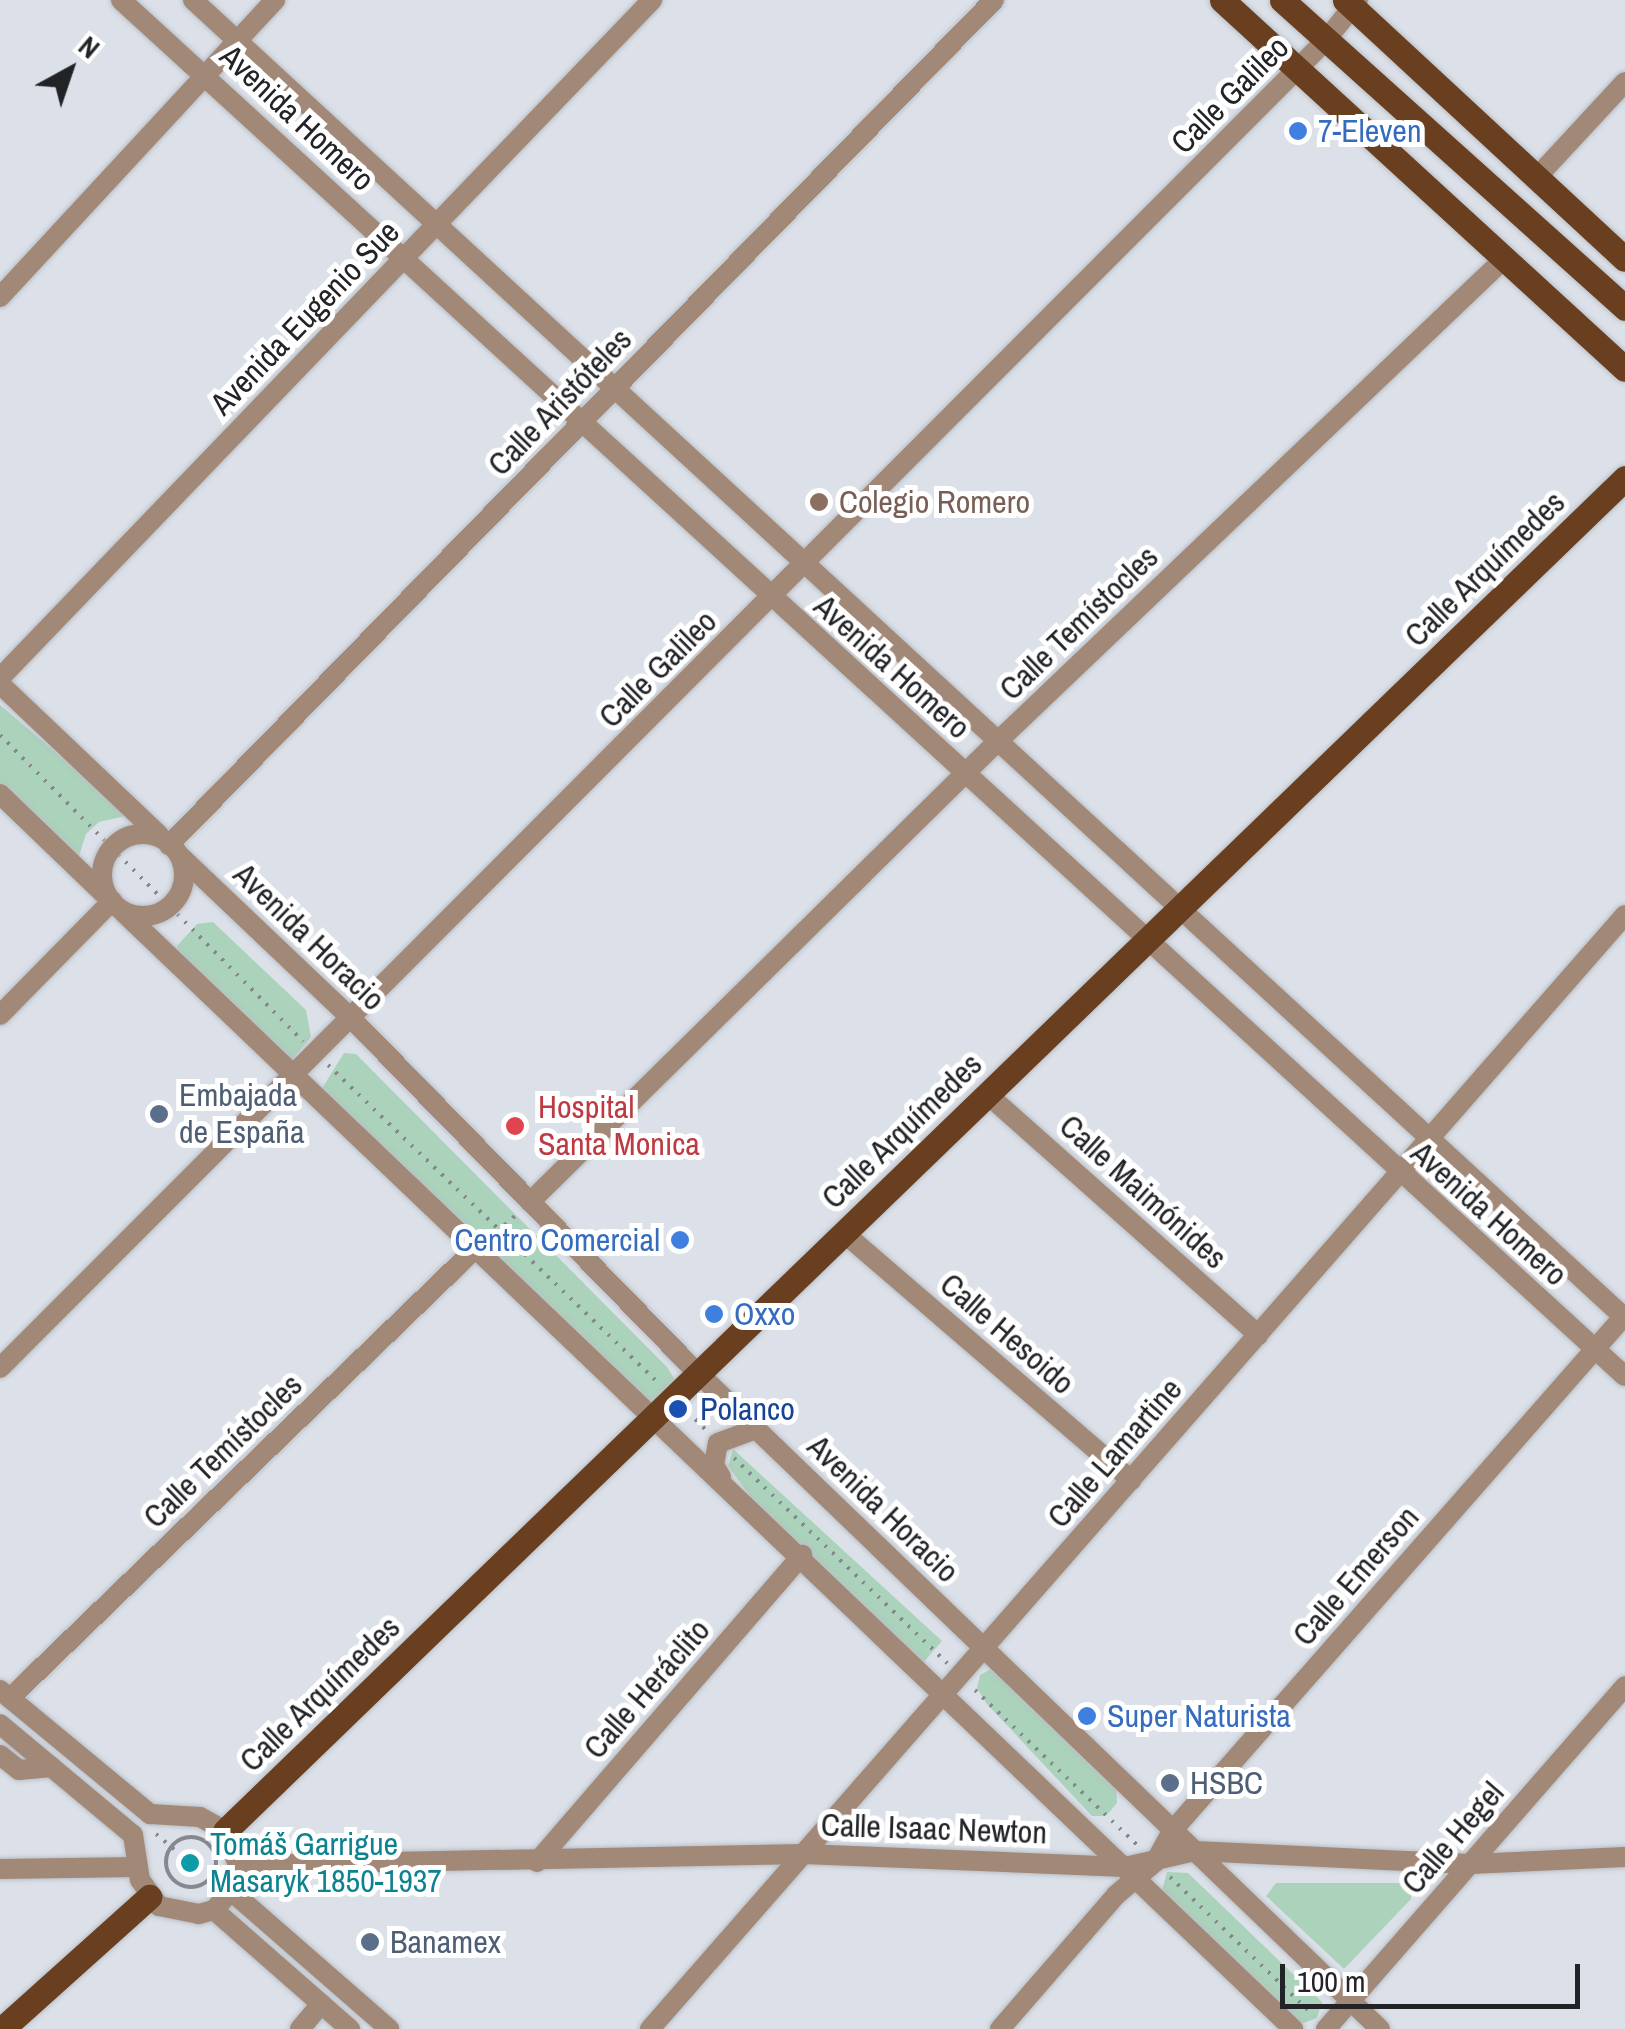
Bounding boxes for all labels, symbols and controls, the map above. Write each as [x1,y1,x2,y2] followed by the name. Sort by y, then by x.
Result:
[20,20,120,120] north arrow
[71,27,108,67] text: N
[1163,28,1297,162] street label: Calle Galileo
[212,37,382,199] street label: Avenida Homero
[1318,112,1422,150] place label: 7-Eleven
[1287,120,1309,142] marker: 7-Eleven
[203,213,407,423] street label: Avenida Eugenio Sue
[480,320,640,484] street label: Calle Aristóteles
[839,483,1030,521] place label: Colegio Romero
[1397,483,1573,655] street label: Calle Arquímedes
[808,491,830,513] marker: Colegio Romero
[992,538,1166,708] street label: Calle Temístocles
[806,587,978,747] street label: Avenida Homero
[591,602,725,736] street label: Calle Galileo
[226,855,392,1019] street label: Avenida Horacio
[814,1045,990,1217] street label: Calle Arquímedes
[179,1077,304,1152] place label: Embajada de España
[538,1089,700,1164] place label: Hospital Santa Monica
[148,1103,170,1125] marker: Embajada de España
[1052,1107,1234,1277] street label: Calle Maimónides
[502,1113,528,1139] marker: Hospital Santa Monica
[1403,1134,1575,1294] street label: Avenida Homero
[454,1221,660,1259] place label: Centro Comercial
[669,1229,691,1251] marker: Centro Comercial
[932,1265,1082,1403] street label: Calle Hesoido
[734,1295,795,1333] place label: Oxxo
[703,1303,725,1325] marker: Oxxo
[136,1366,310,1536] street label: Calle Temístocles
[1040,1371,1190,1535] street label: Calle Lamartine
[700,1390,795,1428] place label: Polanco
[665,1396,691,1422] marker: Polanco
[800,1427,966,1591] street label: Avenida Horacio
[1285,1498,1427,1654] street label: Calle Emerson
[232,1608,408,1780] street label: Calle Arquímedes
[576,1611,718,1767] street label: Calle Heráclito
[1107,1697,1291,1735] place label: Super Naturista
[1076,1705,1098,1727] marker: Super Naturista
[1190,1764,1263,1802] place label: HSBC
[1159,1772,1181,1794] marker: HSBC
[1394,1774,1512,1902] street label: Calle Hegel
[820,1806,1048,1852] street label: Calle Isaac Newton
[210,1826,442,1901] place label: Tomáš Garrigue Masaryk 1850-1937
[179,1852,201,1874] marker: Tomáš Garrigue Masaryk 1850-1937
[390,1923,501,1961] place label: Banamex
[359,1931,381,1953] marker: Banamex
[1285,1944,1585,2006] scale bar
[1297,1961,1365,2001] text: 100 m

